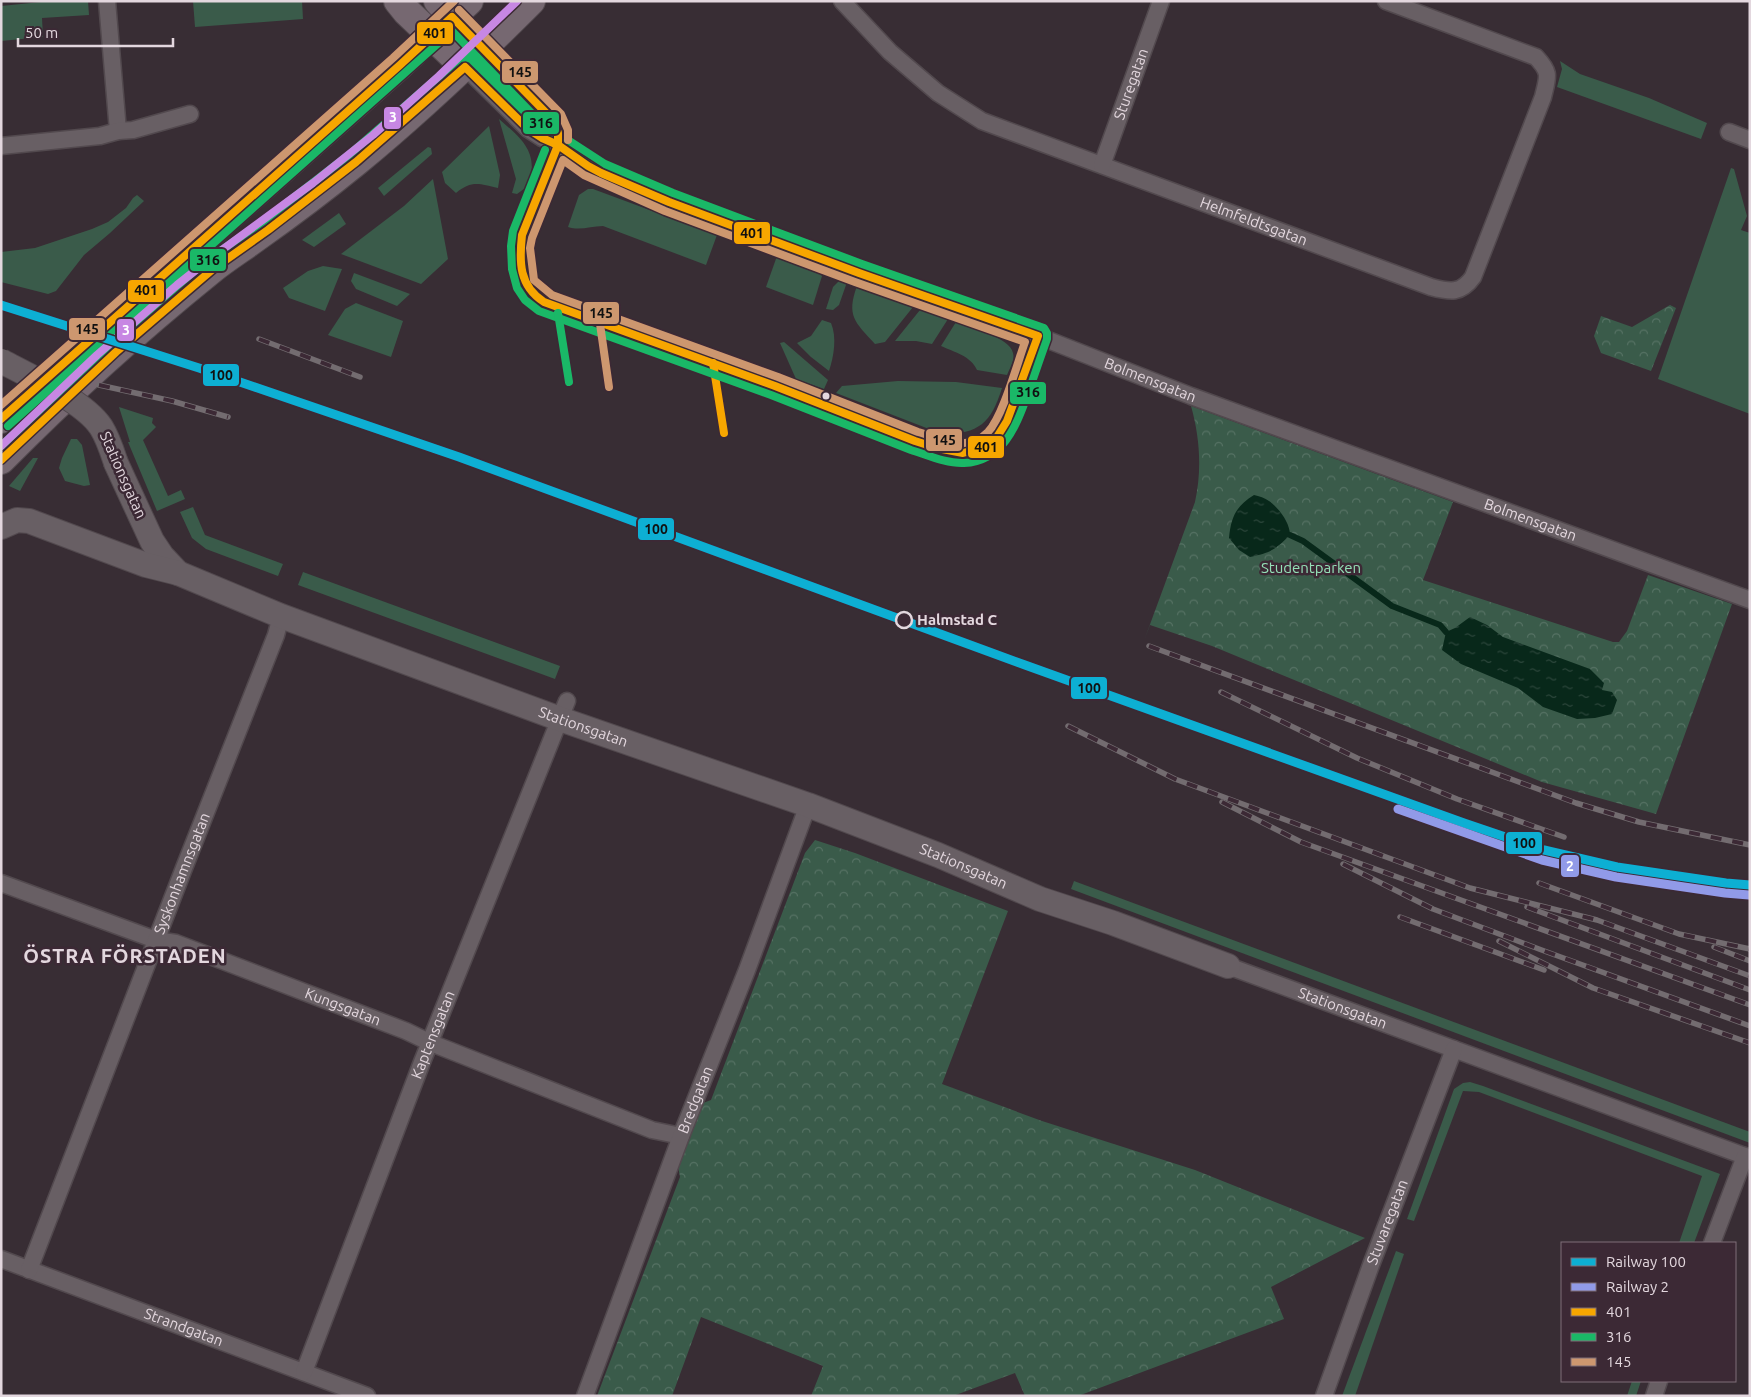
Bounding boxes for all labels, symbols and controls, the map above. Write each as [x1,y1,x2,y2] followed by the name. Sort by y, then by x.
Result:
[18,15,172,47] scale bar
[416,21,454,45] line badge: 401
[25,24,58,41] text: 50 m
[423,25,447,41] text: 401
[1110,46,1151,122] street label: Sturegatan
[501,60,539,84] line badge: 145
[508,64,532,80] text: 145
[383,106,402,130] line badge: 3
[389,109,397,125] text: 3
[522,111,560,135] line badge: 316
[529,115,553,131] text: 316
[1198,193,1310,249] street label: Helmfeldtsgatan
[733,221,771,245] line badge: 401
[740,225,764,241] text: 401
[189,248,227,272] line badge: 316
[196,252,220,268] text: 316
[127,279,165,303] line badge: 401
[134,282,158,298] text: 401
[582,301,620,325] line badge: 145
[589,305,613,321] text: 145
[68,317,106,341] line badge: 145
[116,318,135,342] line badge: 3
[75,321,99,337] text: 145
[122,322,130,338] text: 3
[1102,354,1199,405] street label: Bolmensgatan
[202,363,240,387] line badge: 100
[209,367,233,383] text: 100
[1009,381,1047,405] line badge: 316
[1016,384,1040,400] text: 316
[821,391,831,401] unlabelled marker
[925,428,963,452] line badge: 145
[97,429,150,521] street label: Stationsgatan
[932,432,956,448] text: 145
[967,435,1005,459] line badge: 401
[974,439,998,455] text: 401
[1482,495,1579,544] street label: Bolmensgatan
[637,517,675,541] line badge: 100
[644,521,668,537] text: 100
[1261,559,1361,576] park label: Studentparken
[895,611,913,629] marker: Halmstad C
[917,611,997,628] place label: Halmstad C
[1070,676,1108,700] line badge: 100
[1077,680,1101,696] text: 100
[536,703,630,750] street label: Stationsgatan
[150,810,213,936] street label: Syskonhamnsgatan
[1505,831,1543,855] line badge: 100
[1512,835,1536,851] text: 100
[917,840,1010,892] street label: Stationsgatan
[1560,854,1580,878] line badge: 2
[1566,858,1574,874] text: 2
[23,944,227,967] district label: ÖSTRA FÖRSTADEN
[303,984,383,1029] street label: Kungsgatan
[1296,984,1389,1032] street label: Stationsgatan
[407,988,458,1081] street label: Kaptensgatan
[674,1064,716,1136] street label: Bredgatan
[1363,1177,1411,1267] street label: Stuvaregatan
[1561,1242,1736,1382] legend
[1606,1253,1686,1270] text: Railway 100
[1606,1278,1669,1295] text: Railway 2
[1606,1303,1631,1320] text: 401
[142,1304,226,1349] street label: Strandgatan
[1606,1328,1631,1345] text: 316
[1606,1353,1631,1370] text: 145

